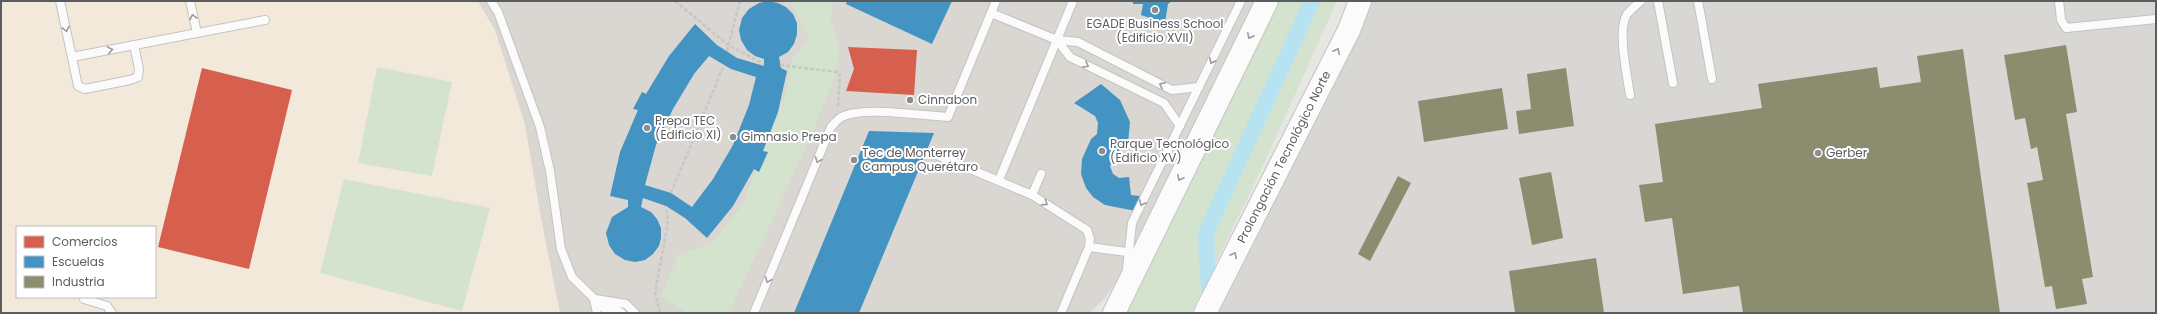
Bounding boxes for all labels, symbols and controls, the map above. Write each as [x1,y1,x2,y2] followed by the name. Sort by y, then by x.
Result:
[1150,5,1160,15] marker: EGADE Business School (Edificio XVII)
[189,14,198,20] one-way arrow
[1087,15,1223,46] place label: EGADE Business School (Edificio XVII)
[61,26,69,32] one-way arrow
[1247,32,1255,39] one-way arrow
[107,46,113,54] one-way arrow
[1333,48,1340,56] one-way arrow
[1209,57,1217,64] one-way arrow
[1082,60,1089,68] one-way arrow
[1233,68,1335,246] street label: Prolongación Tecnológico Norte
[1158,82,1166,89] one-way arrow
[918,91,977,108] place label: Cinnabon
[905,95,915,105] marker: Cinnabon
[655,112,722,143] place label: Prepa TEC (Edificio XI)
[642,123,652,133] marker: Prepa TEC (Edificio XI)
[741,128,837,145] place label: Gimnasio Prepa
[728,132,738,142] marker: Gimnasio Prepa
[1110,135,1230,166] place label: Parque Tecnológico (Edificio XV)
[862,144,978,175] place label: Tec de Monterrey Campus Querétaro
[1826,144,1868,161] place label: Gerber
[1097,146,1107,156] marker: Parque Tecnológico (Edificio XV)
[1813,148,1823,158] marker: Gerber
[849,155,859,165] marker: Tec de Monterrey Campus Querétaro
[814,157,822,164] one-way arrow
[1177,173,1185,181] one-way arrow
[1040,198,1047,205] one-way arrow
[1139,199,1147,206] one-way arrow
[16,226,156,298] legend
[52,233,117,250] text: Comercios
[1229,251,1237,259] one-way arrow
[52,253,104,270] text: Escuelas
[52,273,105,290] text: Industria
[764,277,772,284] one-way arrow

